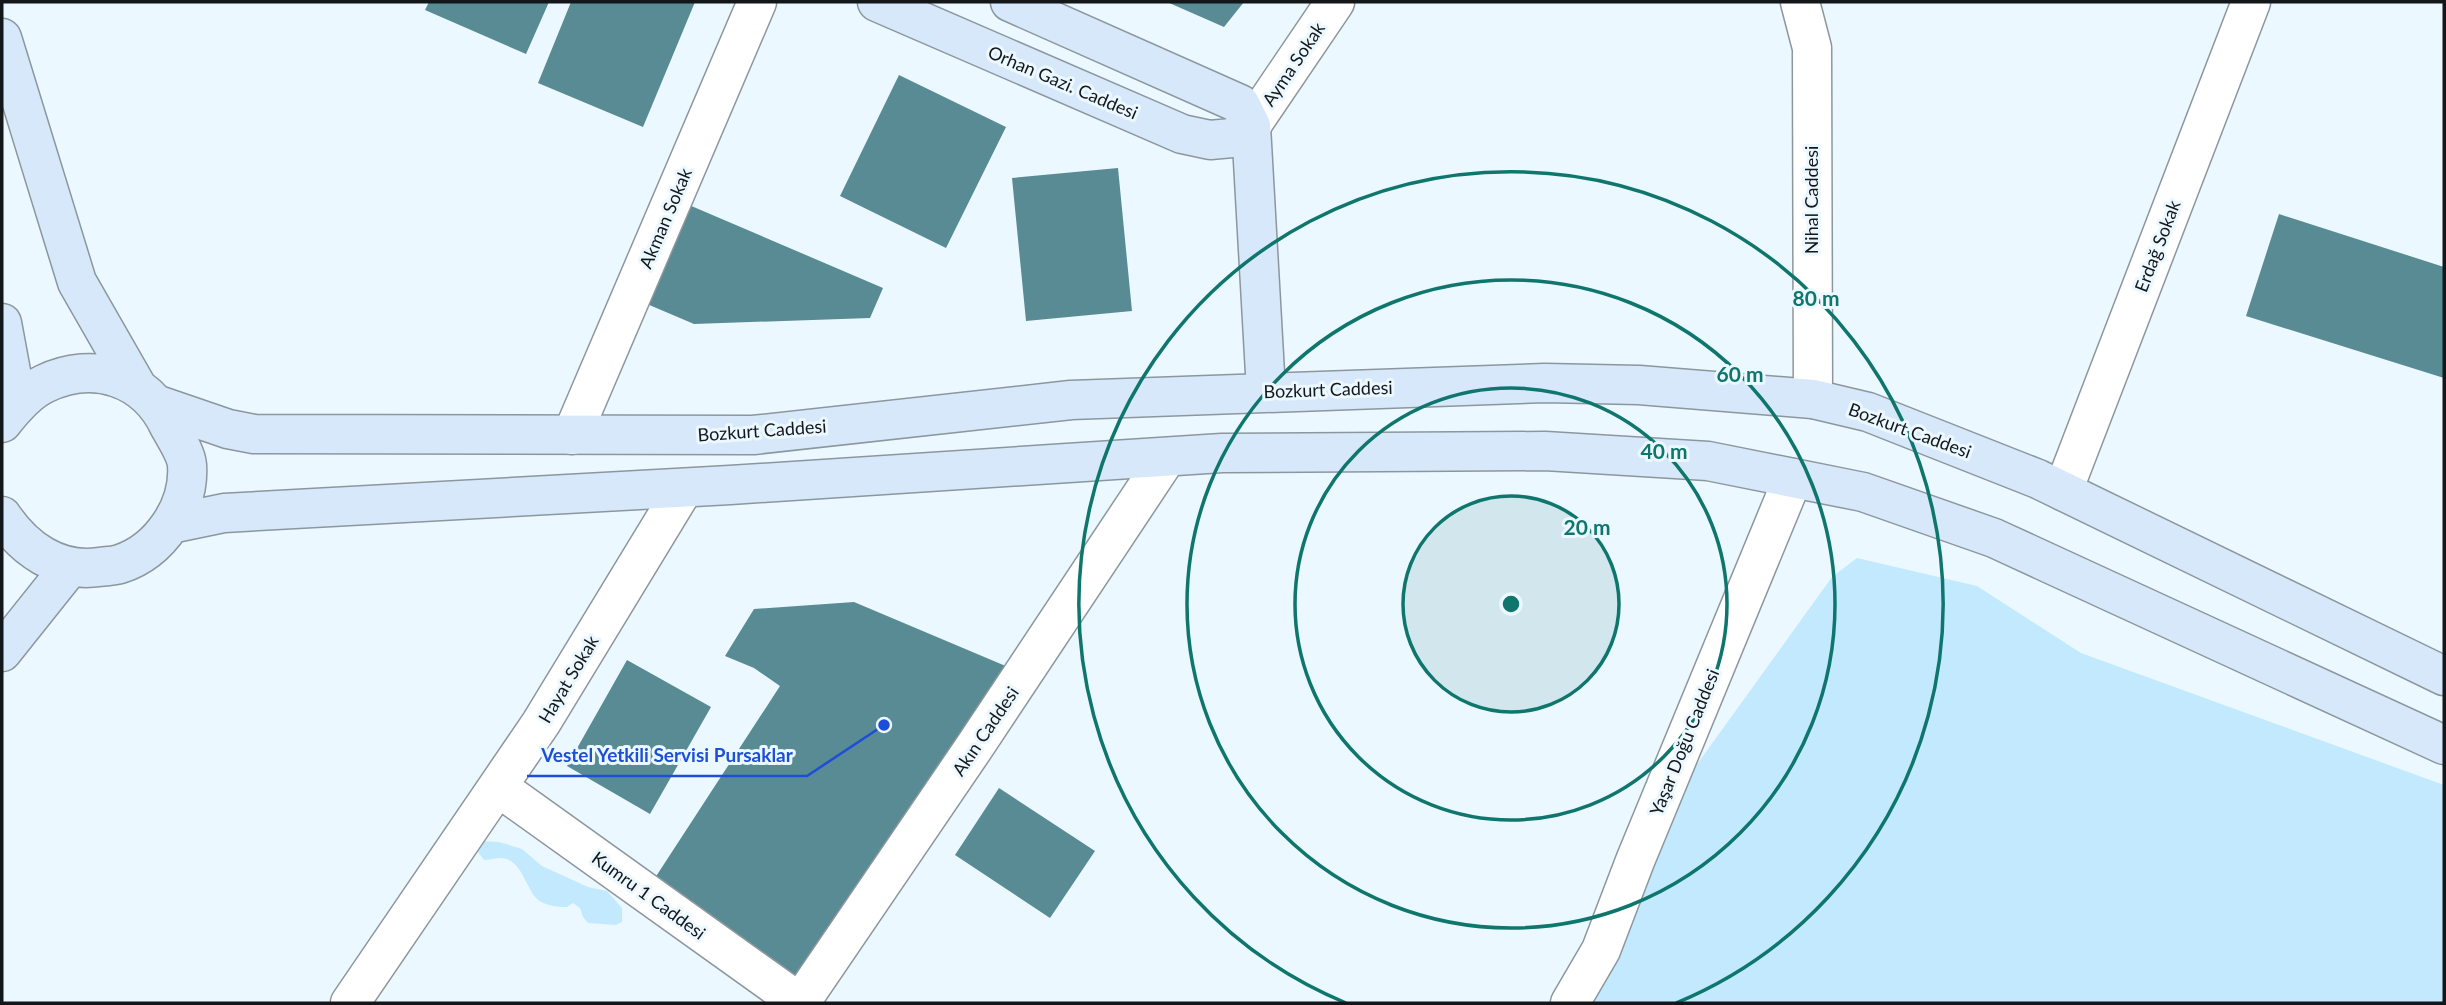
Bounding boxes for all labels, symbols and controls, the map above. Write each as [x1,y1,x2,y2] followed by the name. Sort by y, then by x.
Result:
[1257,17,1329,110] street label: Ayma Sokak
[985,41,1141,123] street label: Orhan Gazi. Caddesi
[1800,146,1822,254] street label: Nihal Caddesi
[634,164,696,271] street label: Akman Sokak
[2129,196,2185,295] street label: Erdağ Sokak
[1792,285,1840,310] text: 80 m
[1716,361,1764,386] text: 60 m
[1263,376,1393,402] street label: Bozkurt Caddesi
[1846,398,1974,462] street label: Bozkurt Caddesi
[697,415,827,445] street label: Bozkurt Caddesi
[1640,438,1688,463] text: 40 m
[1563,514,1611,539] text: 20 m
[1499,592,1523,616] centre of rings
[533,630,603,727] street label: Hayat Sokak
[1645,665,1723,819] street label: Yaşar Doğu Caddesi
[947,682,1023,780] street label: Akın Caddesi
[527,736,807,776] callout: Vestel Yetkili Servisi Pursaklar
[540,743,794,766] text: Vestel Yetkili Servisi Pursaklar
[588,846,710,944] street label: Kumru 1 Caddesi

